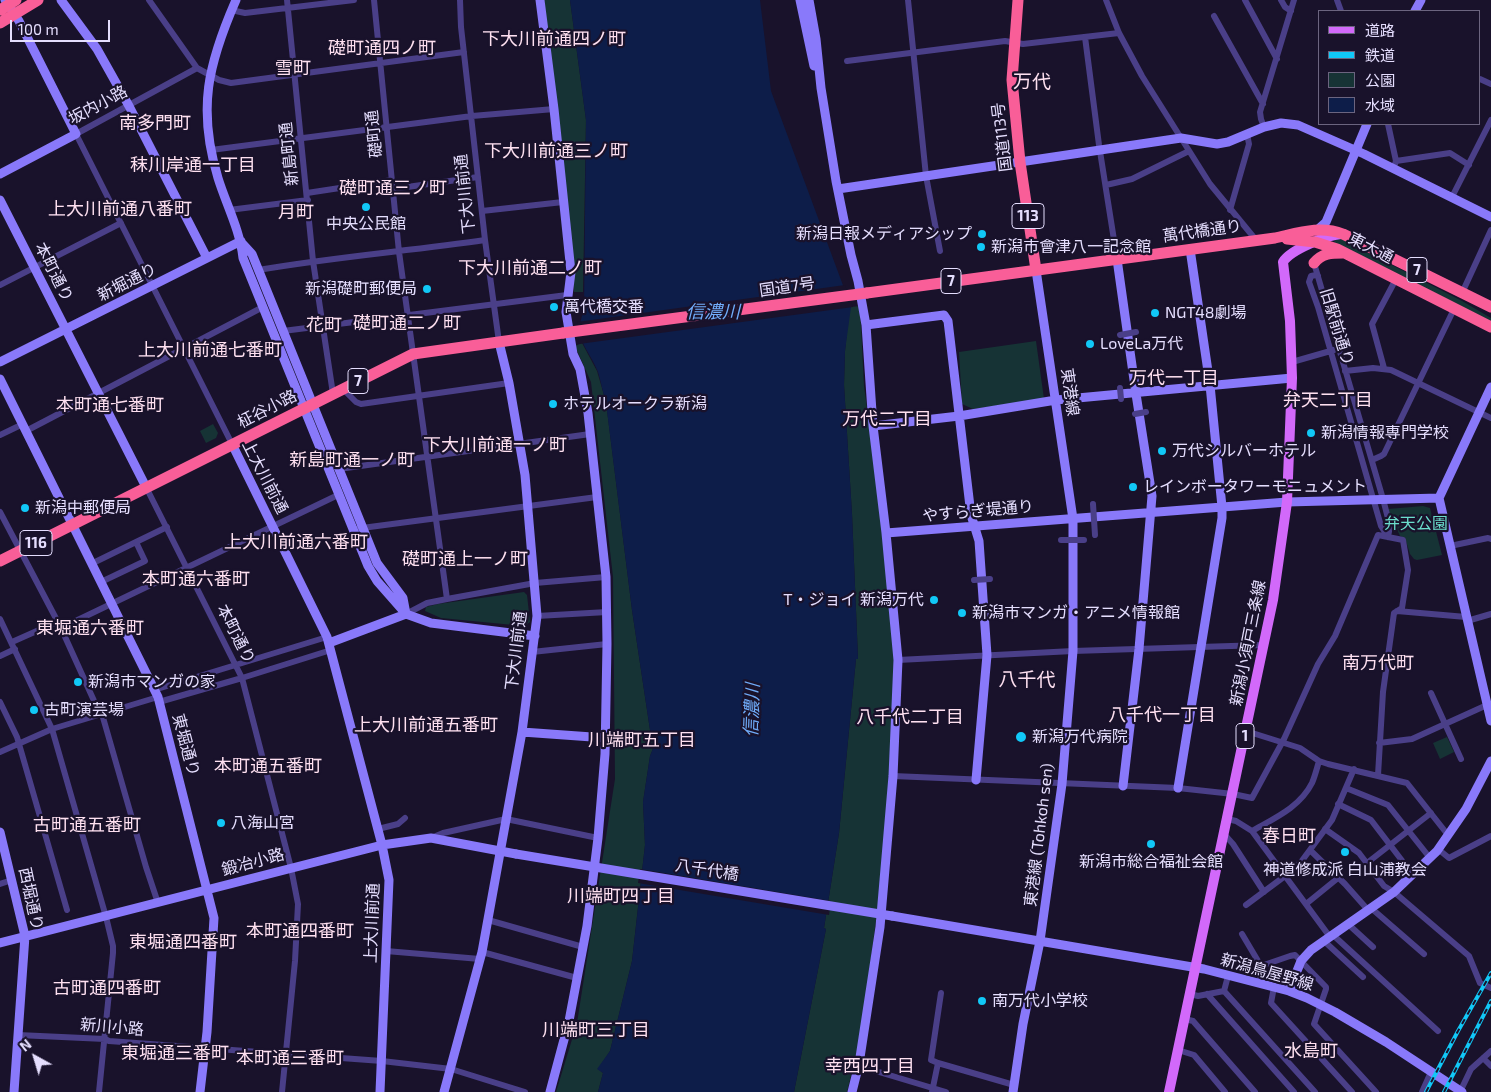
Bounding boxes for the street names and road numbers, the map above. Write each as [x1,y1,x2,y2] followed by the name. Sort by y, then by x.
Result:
[65,82,131,128] street label: 坂内小路
[988,101,1016,173] street label: 国道113号
[362,109,386,159] street label: 礎町通
[276,121,302,187] street label: 新島町通
[451,153,479,235] street label: 下大川前通
[1012,204,1044,228] road number: 113
[1161,216,1243,246] street label: 萬代橋通り
[1345,229,1397,267] street label: 東大通
[31,239,77,305] street label: 本町通り
[1407,258,1427,282] road number: 7
[94,259,160,305] street label: 新堀通り
[941,268,961,294] road number: 7
[758,274,816,300] street label: 国道7号
[1316,286,1358,368] street label: 旧駅前通り
[1057,367,1083,417] street label: 東港線
[348,368,368,394] road number: 7
[234,386,300,432] street label: 柾谷小路
[238,437,292,517] street label: 上大川前通
[921,497,1035,525] street label: やすらぎ堤通り
[20,530,52,556] road number: 116
[1226,578,1270,708] street label: 新潟小須戸三条線
[213,601,259,667] street label: 本町通り
[502,610,530,692] street label: 下大川前通
[168,712,204,778] street label: 東堀通り
[1236,724,1254,748] road number: 1
[1021,762,1057,908] street label: 東港線 (Tohkoh sen)
[220,844,286,880] street label: 鍛冶小路
[674,856,740,884] street label: 八千代橋
[15,866,47,932] street label: 西堀通り
[361,883,383,963] street label: 上大川前通
[1218,950,1316,994] street label: 新潟鳥屋野線
[79,1015,145,1039] street label: 新川小路

